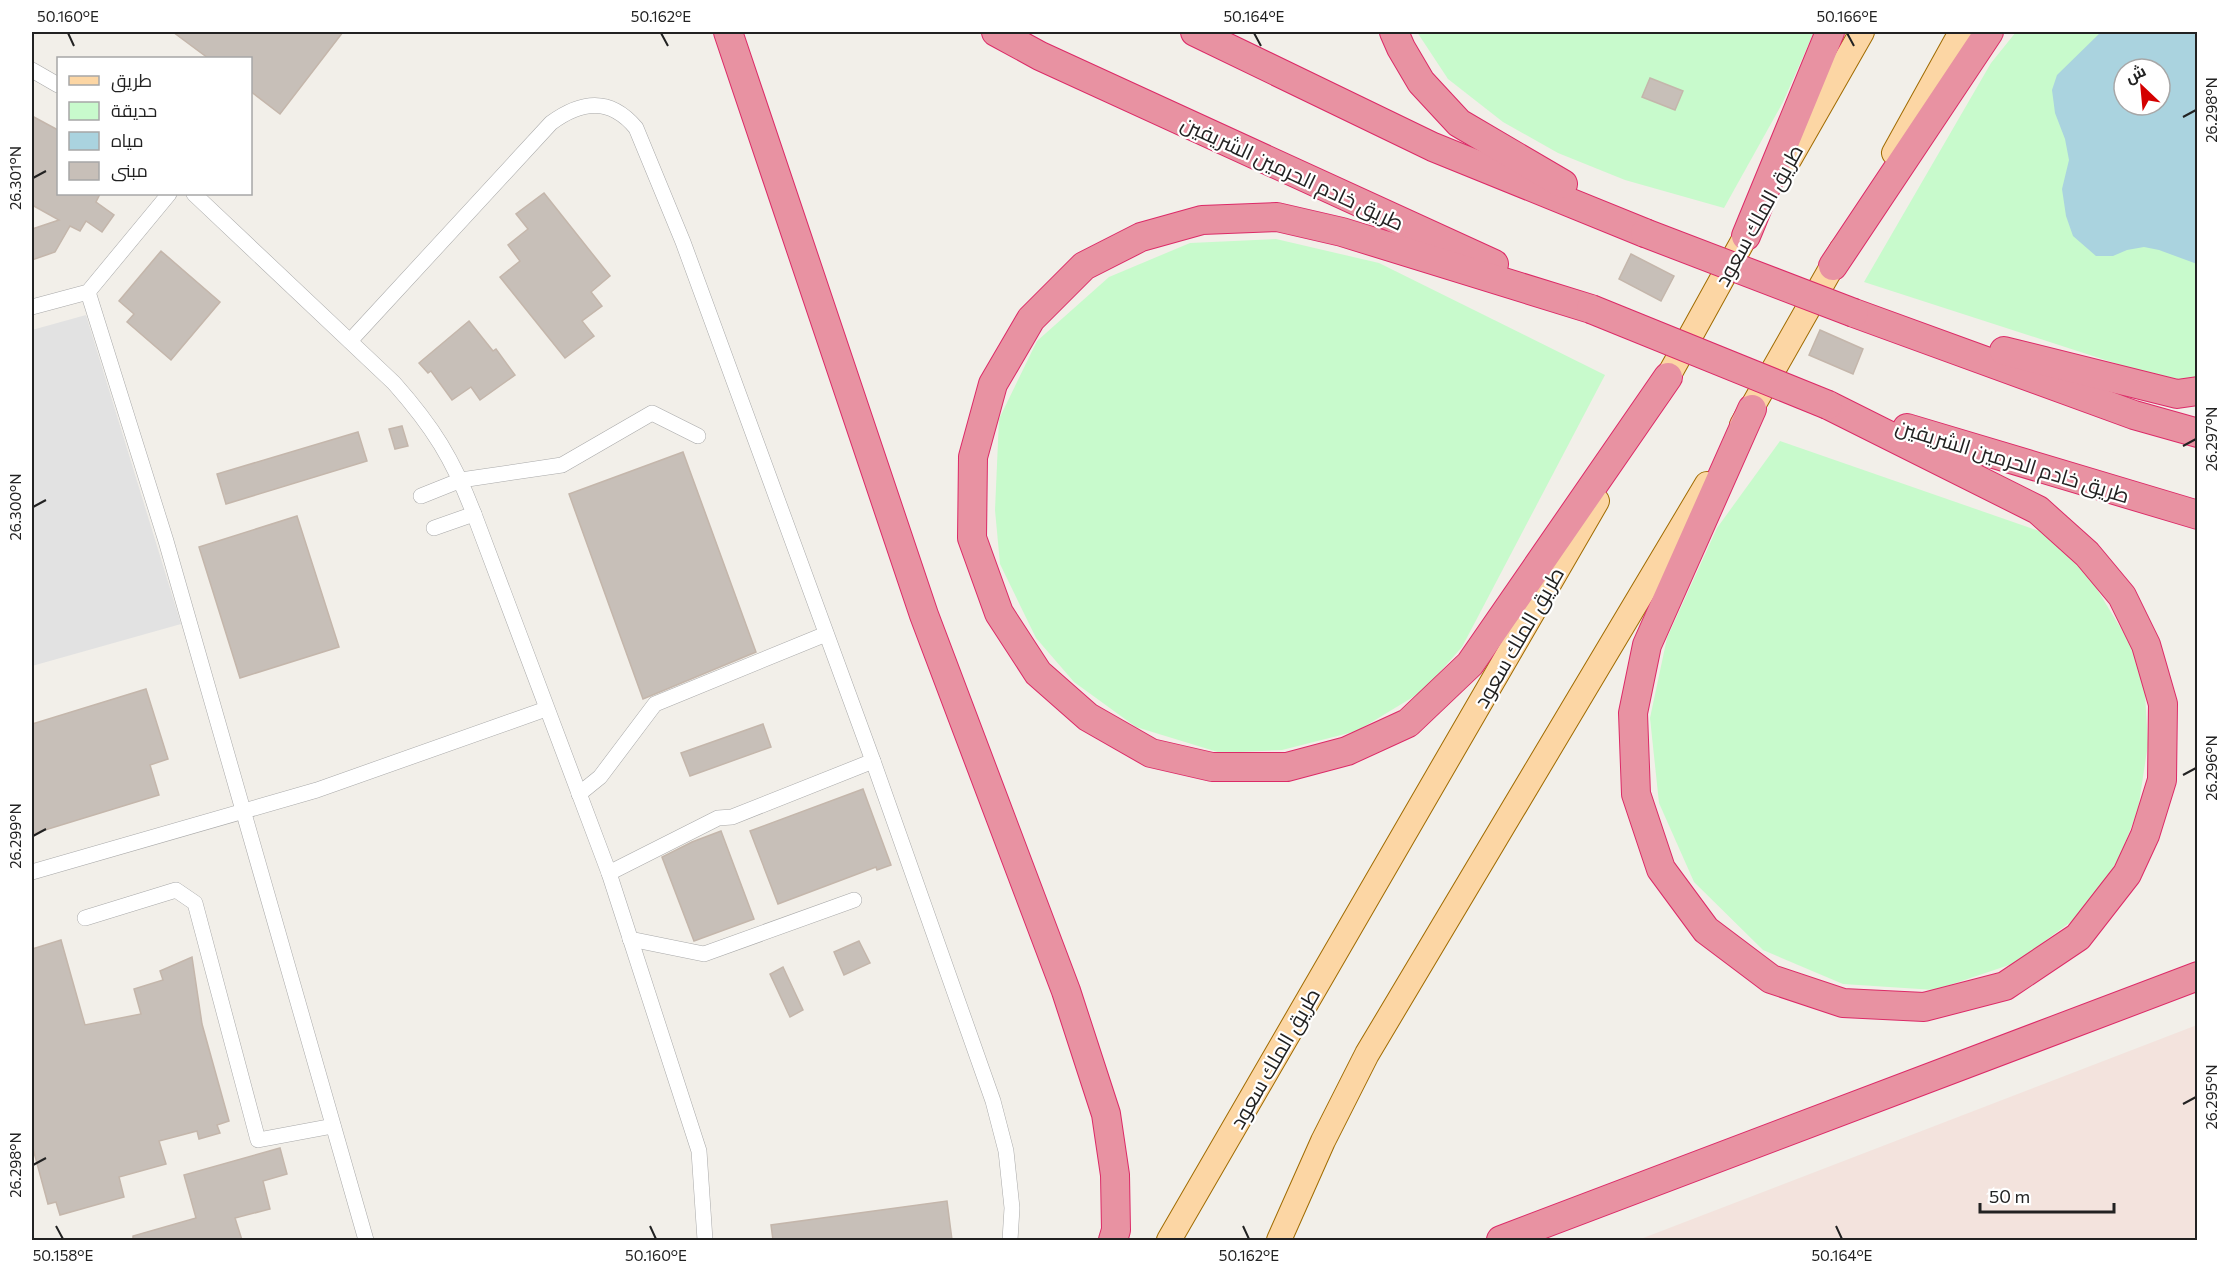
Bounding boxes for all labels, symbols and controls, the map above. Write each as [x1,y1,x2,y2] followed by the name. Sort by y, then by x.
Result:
[37,7,99,25] text: 50.160°E
[631,7,691,25] text: 50.162°E
[1224,7,1285,25] text: 50.164°E
[1816,7,1878,25] text: 50.166°E
[57,57,252,195] legend
[2112,57,2172,117] north arrow
[2122,60,2149,87] text: ش
[111,69,152,93] text: طريق
[2202,77,2220,143] text: 26.298°N
[111,99,157,121] text: حديقة
[1176,109,1408,237] street label: طريق خادم الحرمين الشريفين
[111,129,144,151] text: مياه
[1709,140,1809,291] street label: طريق الملك سعود
[6,146,24,210] text: 26.301°N
[111,159,148,182] text: مبنى
[2202,407,2220,471] text: 26.297°N
[1892,413,2133,510] street label: طريق خادم الحرمين الشريفين
[6,473,24,541] text: 26.300°N
[1468,562,1570,713] street label: طريق الملك سعود
[2202,735,2220,801] text: 26.296°N
[6,803,24,869] text: 26.299°N
[1224,983,1326,1134] street label: طريق الملك سعود
[2202,1064,2220,1130] text: 26.295°N
[6,1132,24,1198] text: 26.298°N
[1980,1176,2114,1214] scale bar
[1989,1185,2030,1207] text: 50 m
[33,1246,93,1264] text: 50.158°E
[625,1246,687,1264] text: 50.160°E
[1219,1246,1279,1264] text: 50.162°E
[1812,1246,1873,1264] text: 50.164°E

